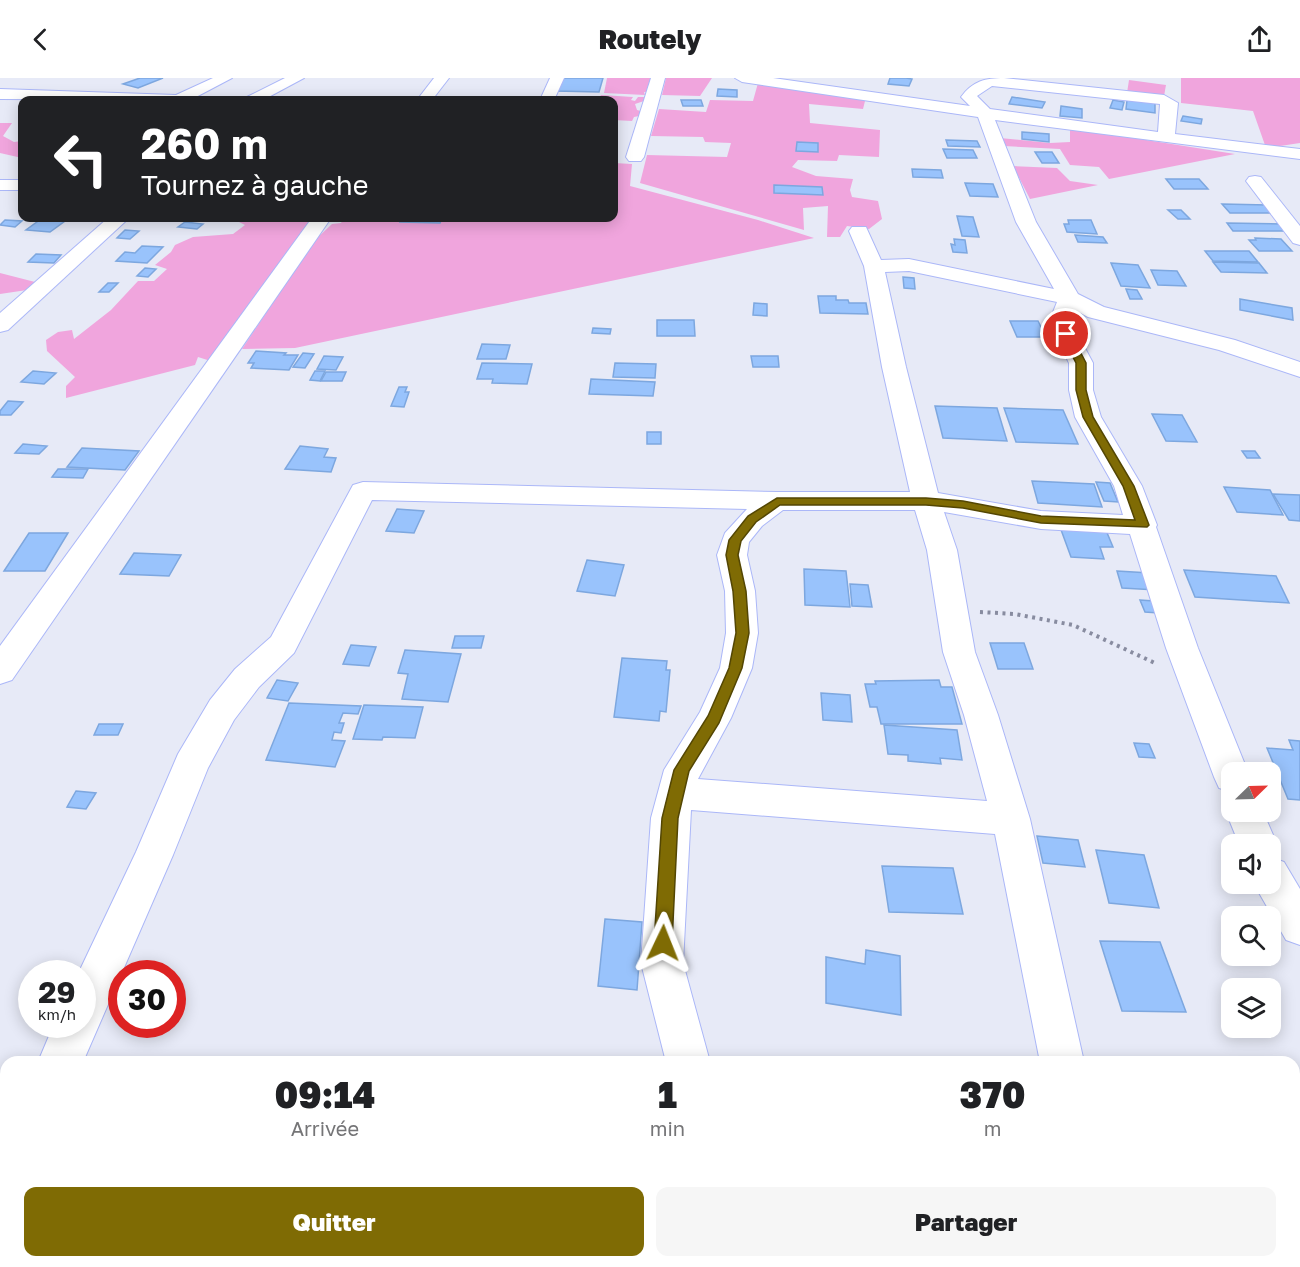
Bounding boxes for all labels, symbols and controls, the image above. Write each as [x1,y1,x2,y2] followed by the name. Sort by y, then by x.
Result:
[24,23,57,56] icon: back
[598,23,702,55] text: Routely
[1243,23,1276,56] icon: share
[141,118,268,168] text: 260 m
[42,120,120,198] icon: left
[141,169,368,201] text: Tournez à gauche
[1040,308,1091,359] pin
[1049,317,1082,350] icon: arrive
[1221,762,1281,822] north arrow
[1221,762,1281,1038] map controls
[1221,834,1281,894] button: sound
[1221,906,1281,966] button: search
[631,911,695,975] position arrow
[108,960,186,1038] speed limit sign: 30
[38,974,76,1010] text: 29
[1221,978,1281,1038] button: layers
[38,1005,76,1023] text: km/h
[274,1073,375,1116] text: 09:14
[658,1073,677,1116] text: 1
[959,1073,1026,1116] text: 370
[291,1116,359,1140] text: Arrivée
[650,1116,685,1140] text: min
[984,1116,1001,1140] text: m
[24,1187,644,1256] button: Quitter
[656,1187,1276,1256] button: Partager

